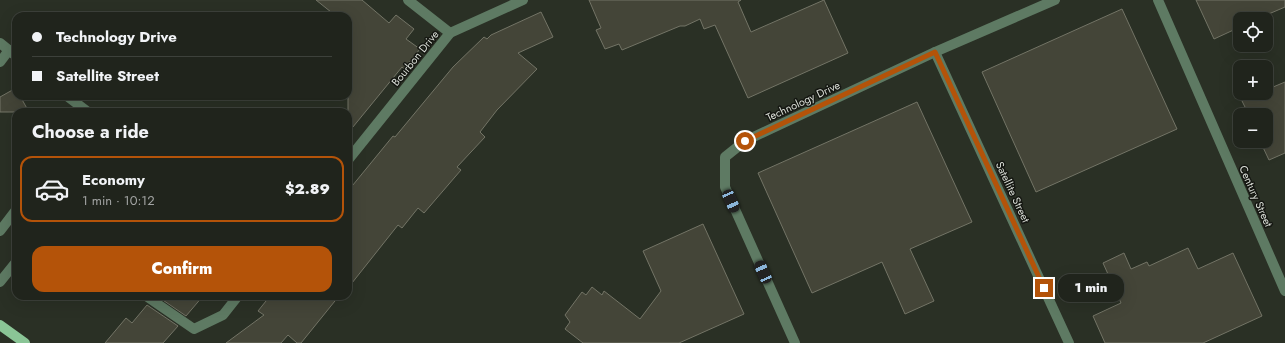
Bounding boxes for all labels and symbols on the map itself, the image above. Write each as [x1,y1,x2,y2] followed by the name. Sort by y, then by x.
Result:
[388,26,443,89] street label: Bourbon Drive
[763,77,843,125] street label: Technology Drive
[736,132,754,150] route start
[992,159,1034,225] street label: Satellite Street
[1235,163,1277,230] street label: Century Street
[721,188,741,214] car
[753,259,773,285] car
[1058,274,1124,302] callout: 1 min
[1035,279,1053,297] route end

